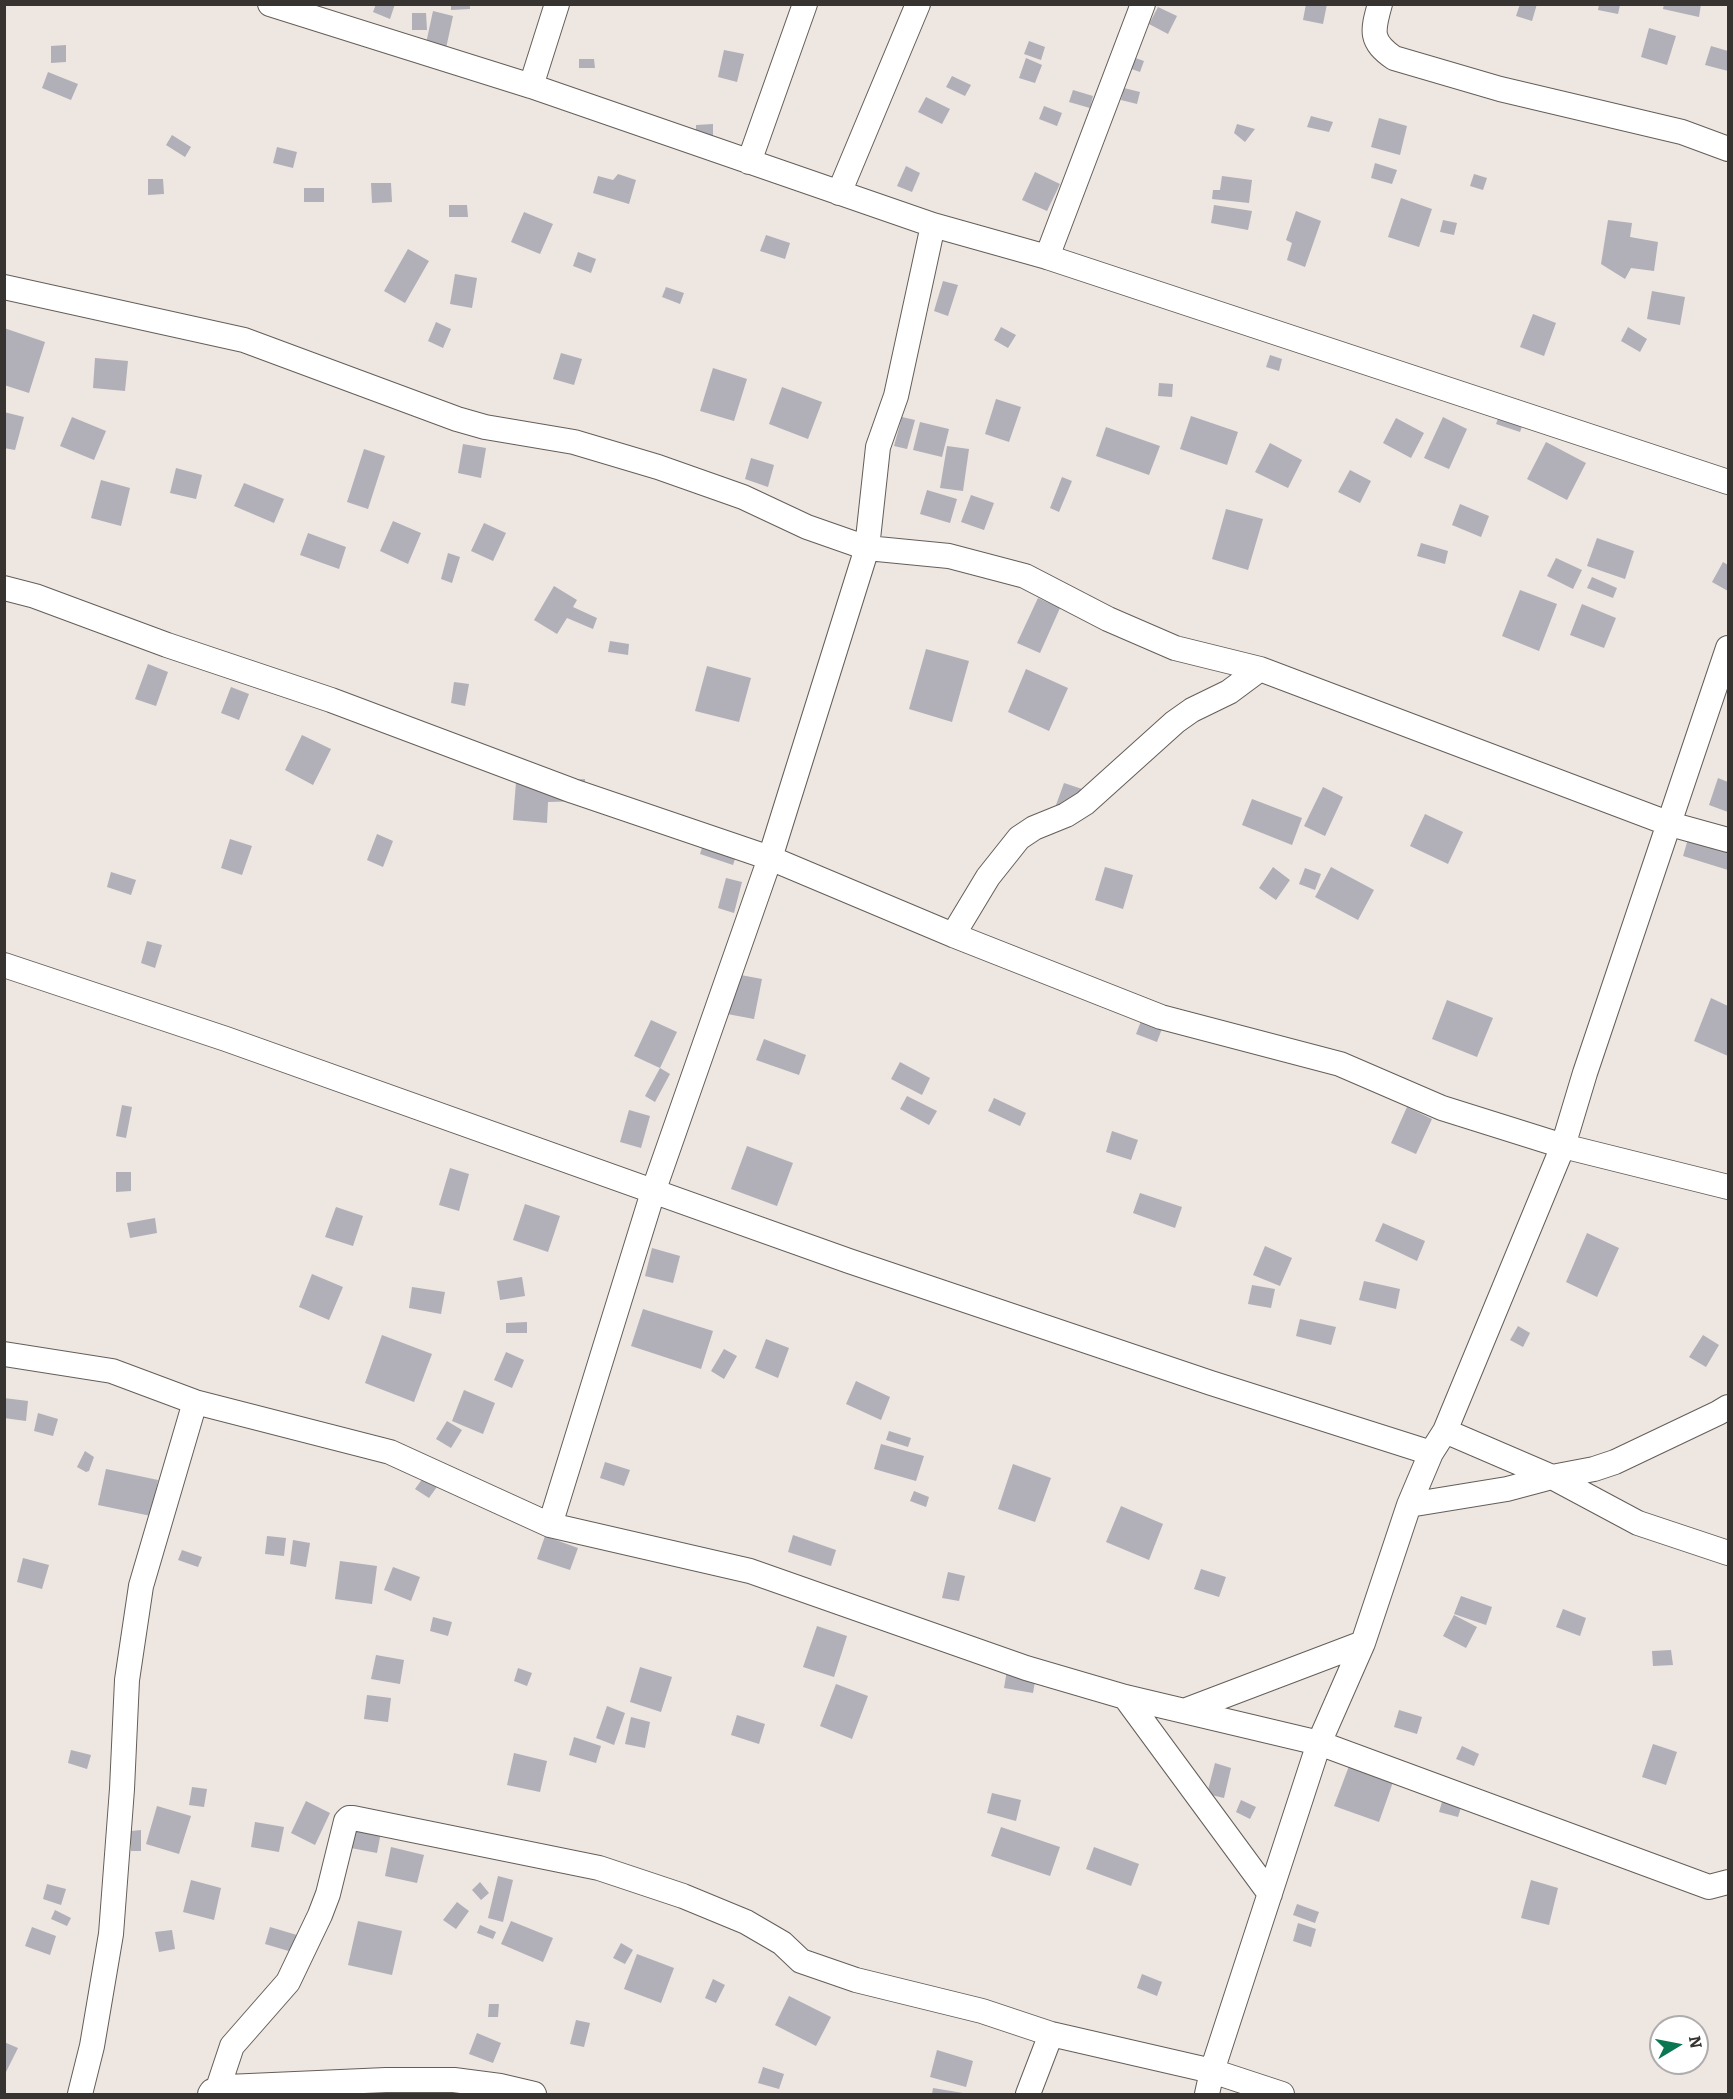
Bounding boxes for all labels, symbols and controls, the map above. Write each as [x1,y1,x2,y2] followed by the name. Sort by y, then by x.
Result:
[1649,2015,1709,2075] north arrow
[1685,2034,1706,2050] text: N

